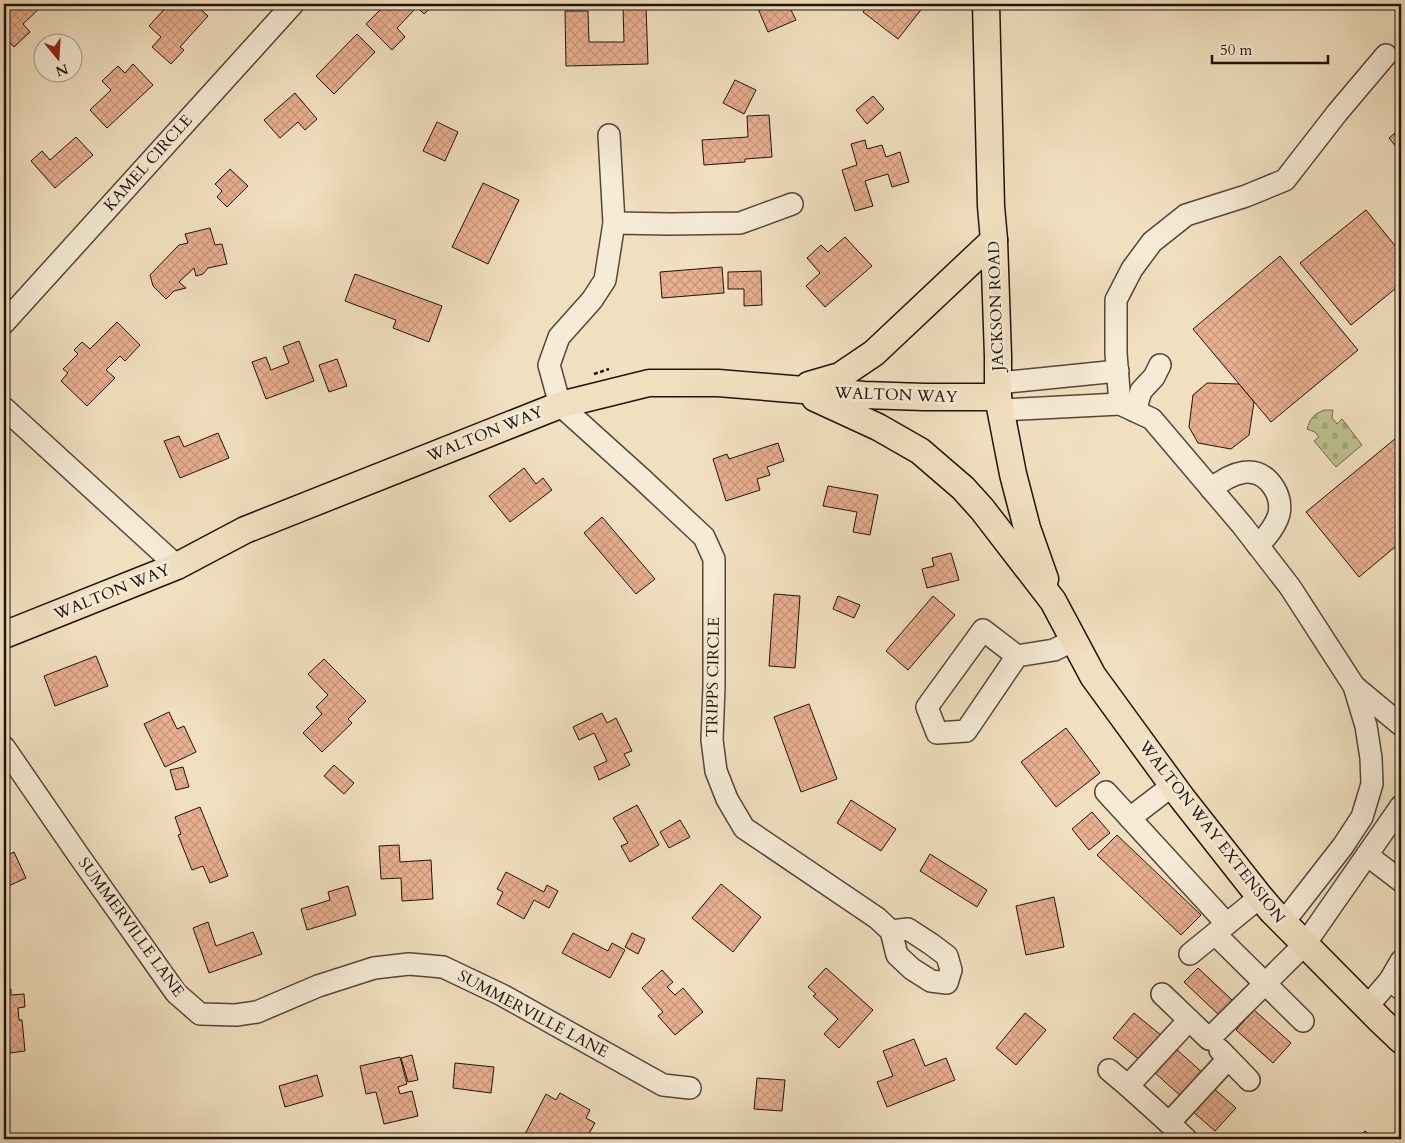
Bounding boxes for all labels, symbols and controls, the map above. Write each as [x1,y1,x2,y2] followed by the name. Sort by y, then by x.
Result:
[32,32,82,82] north arrow
[1212,32,1329,64] scale bar
[1220,40,1252,60] text: 50 m
[53,59,71,81] text: N
[99,110,197,216] street label: KAMEL CIRCLE
[983,241,1009,373] street label: JACKSON ROAD
[833,382,958,408] street label: WALTON WAY
[423,401,546,468] street label: WALTON WAY
[50,559,173,626] street label: WALTON WAY
[701,617,725,737] street label: TRIPPS CIRCLE
[1133,735,1291,928] street label: WALTON WAY EXTENSION
[73,853,189,1001] street label: SUMMERVILLE LANE
[454,965,612,1063] street label: SUMMERVILLE LANE

